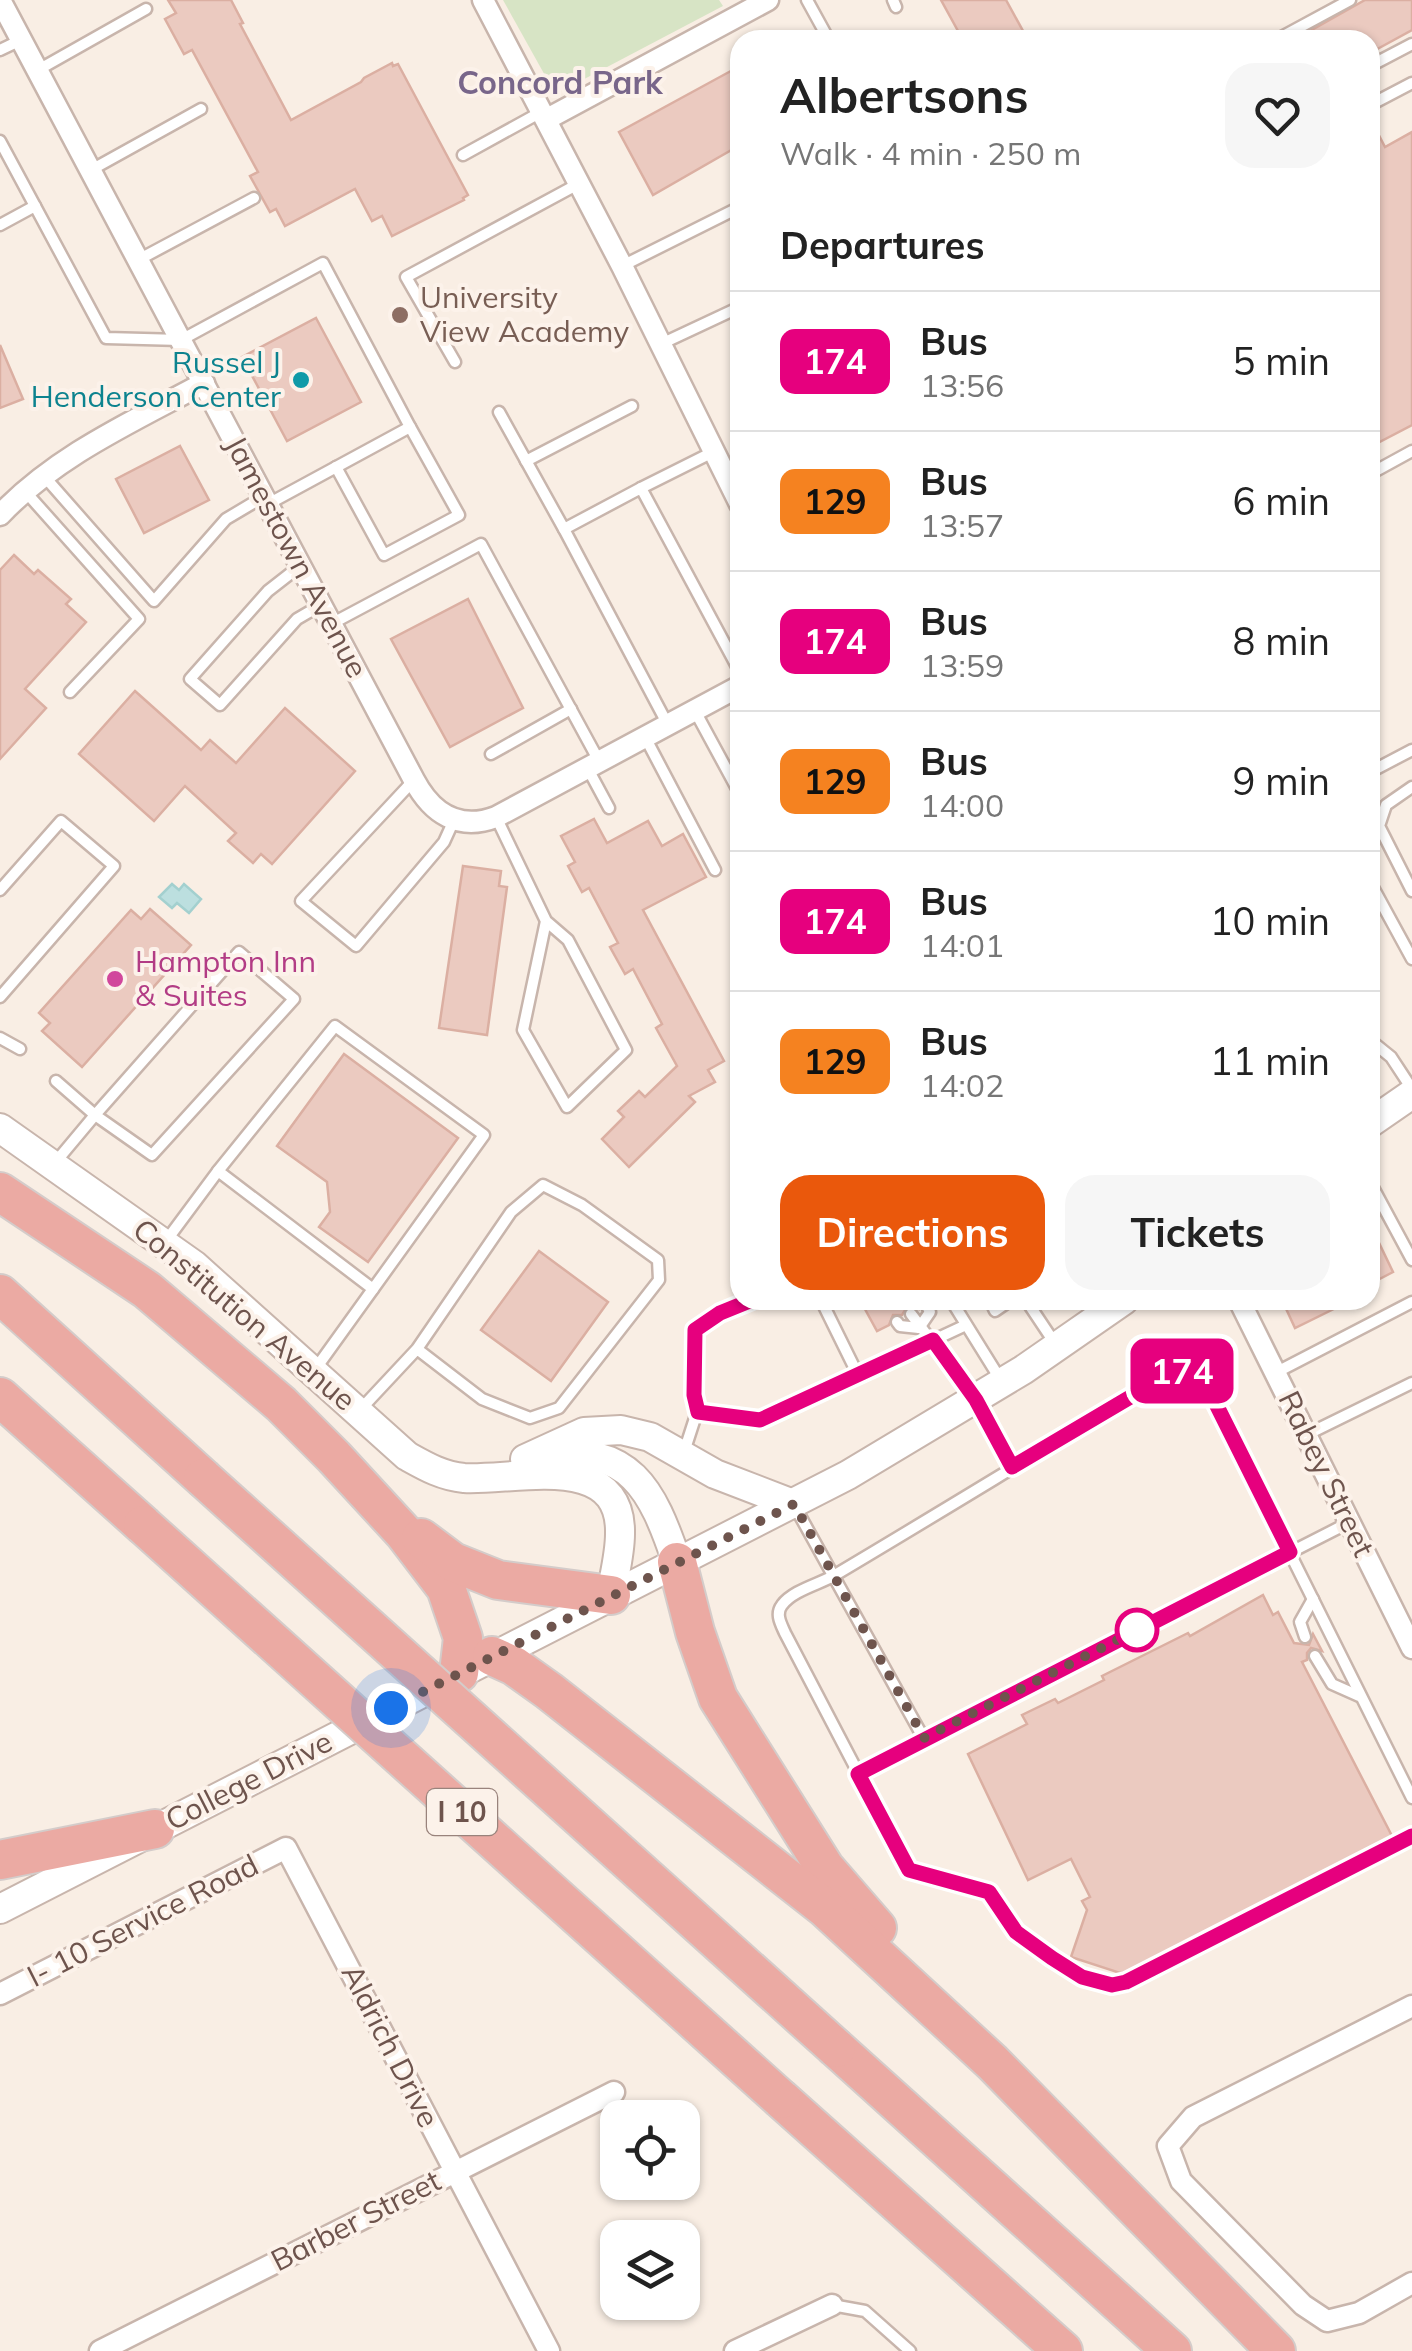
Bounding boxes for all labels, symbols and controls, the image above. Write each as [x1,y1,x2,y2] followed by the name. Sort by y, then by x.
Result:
[457,62,664,102] district label: Concord Park
[1225,63,1330,168] button: heart
[780,65,1028,125] text: Albertsons
[780,133,1081,173] text: Walk · 4 min · 250 m
[780,221,984,269] text: Departures
[420,278,629,350] place label: University View Academy
[389,304,411,326] marker: University View Academy
[920,317,988,365] text: Bus
[1233,337,1330,385] text: 5 min
[803,339,867,383] text: 174
[31,343,281,415] place label: Russel J Henderson Center
[920,365,1004,405] text: 13:56
[290,369,312,391] marker: Russel J Henderson Center
[217,429,377,684] street label: Jamestown Avenue
[920,457,988,505] text: Bus
[1233,477,1330,525] text: 6 min
[803,479,867,523] text: 129
[920,505,1004,545] text: 13:57
[920,597,988,645] text: Bus
[1233,617,1330,665] text: 8 min
[803,619,867,663] text: 174
[920,645,1004,685] text: 13:59
[920,737,988,785] text: Bus
[1233,757,1330,805] text: 9 min
[803,759,867,803] text: 129
[920,785,1004,825] text: 14:00
[920,877,988,925] text: Bus
[1210,897,1330,945] text: 10 min
[803,899,867,943] text: 174
[920,925,1004,965] text: 14:01
[135,942,316,1014] place label: Hampton Inn & Suites
[104,968,126,990] marker: Hampton Inn & Suites
[920,1017,988,1065] text: Bus
[1210,1037,1330,1085] text: 11 min
[803,1039,867,1083] text: 129
[920,1065,1004,1105] text: 14:02
[780,1175,1045,1290] button: Directions
[1065,1175,1330,1290] button: Tickets
[126,1210,364,1418] street label: Constitution Avenue
[1124,1338,1240,1404] line badge: 174
[1150,1349,1214,1393] text: 174
[1270,1385,1383,1563] street label: Rabey Street
[1116,1609,1158,1651] unlabelled marker
[366,1683,416,1733] your location
[159,1722,338,1838] street label: College Drive
[427,1789,497,1835] road number: I 10
[21,1845,265,1995] street label: I- 10 Service Road
[334,1958,448,2133] street label: Aldrich Drive
[600,2100,700,2320] map controls
[600,2100,700,2200] button: locate
[264,2161,447,2279] street label: Barber Street
[600,2220,700,2320] button: layers

